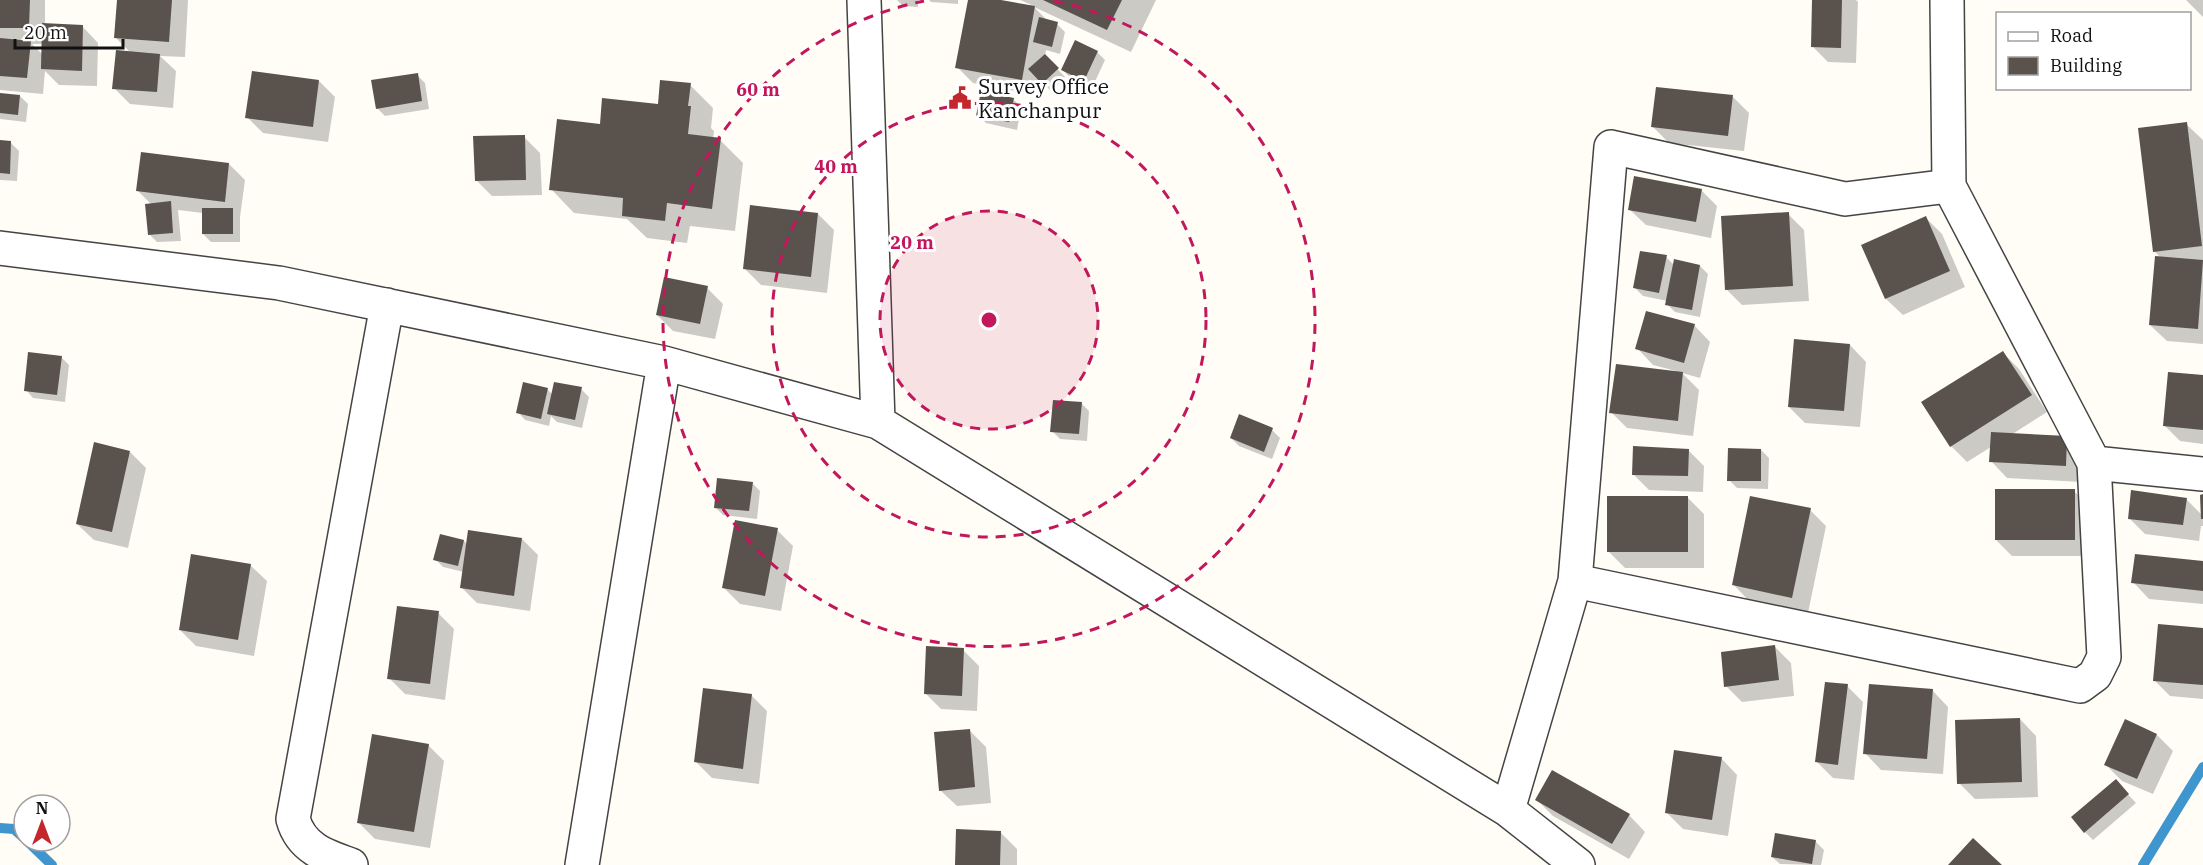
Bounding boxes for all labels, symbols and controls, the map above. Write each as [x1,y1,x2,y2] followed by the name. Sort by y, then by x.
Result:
[15,12,123,50] scale bar
[1996,12,2191,90] legend
[24,21,67,44] text: 20 m
[2050,24,2093,47] text: Road
[2050,54,2122,77] text: Building
[978,72,1109,124] place label: Survey Office Kanchanpur
[736,78,780,101] text: 60 m
[947,85,973,111] public building icon: Survey Office Kanchanpur
[814,155,858,178] text: 40 m
[890,231,934,254] text: 20 m
[979,310,999,330] centre of rings
[12,793,72,853] north arrow
[36,798,48,818] text: N

